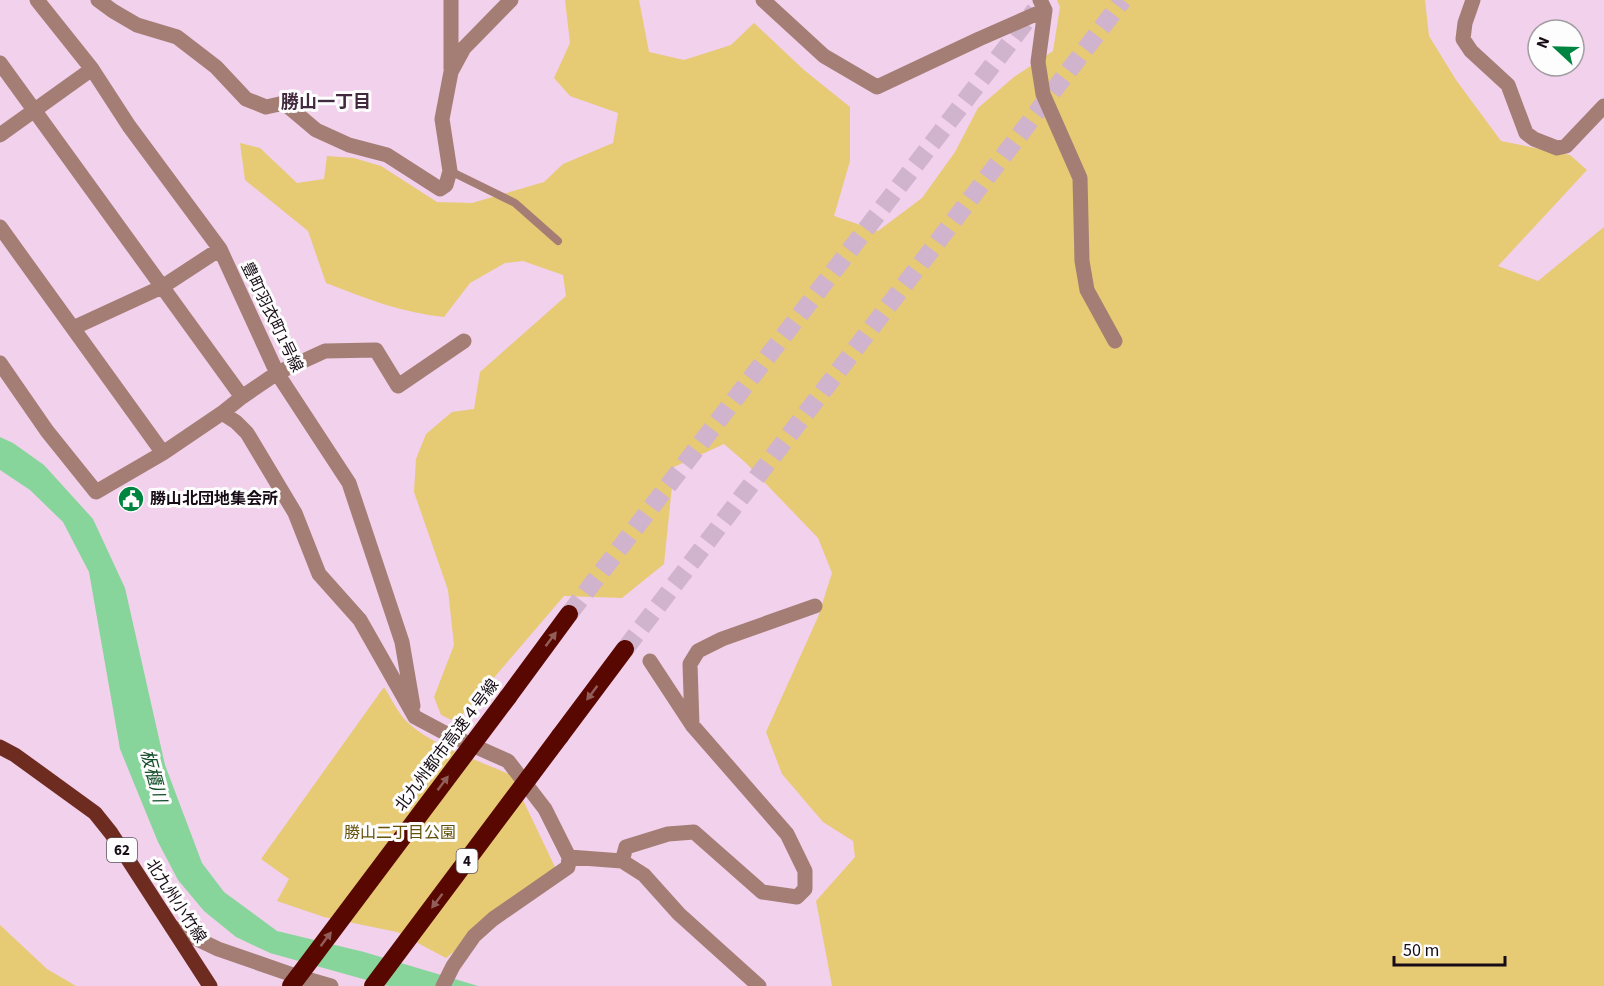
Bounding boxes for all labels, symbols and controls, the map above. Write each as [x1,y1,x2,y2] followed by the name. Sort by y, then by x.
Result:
[1526,18,1586,78] north arrow
[1531,34,1555,52] text: N
[281,90,371,115] district label: 勝山一丁目
[236,258,308,376] street label: 豊町羽衣町1号線
[116,484,146,514] public building icon: 勝山北団地集会所
[150,488,278,510] place label: 勝山北団地集会所
[545,631,557,647] one-way arrow
[390,674,504,816] street label: 北九州都市高速４号線
[587,685,599,700] one-way arrow
[134,747,173,807] water label: 板櫃川
[437,776,449,792] one-way arrow
[344,822,456,844] park label: 勝山二丁目公園
[107,838,137,862] road number: 62
[456,849,478,873] road number: 4
[141,855,211,947] street label: 北九州小竹線
[431,892,443,908] one-way arrow
[1394,929,1505,967] scale bar
[320,932,332,948] one-way arrow
[1403,938,1439,963] text: 50 m

